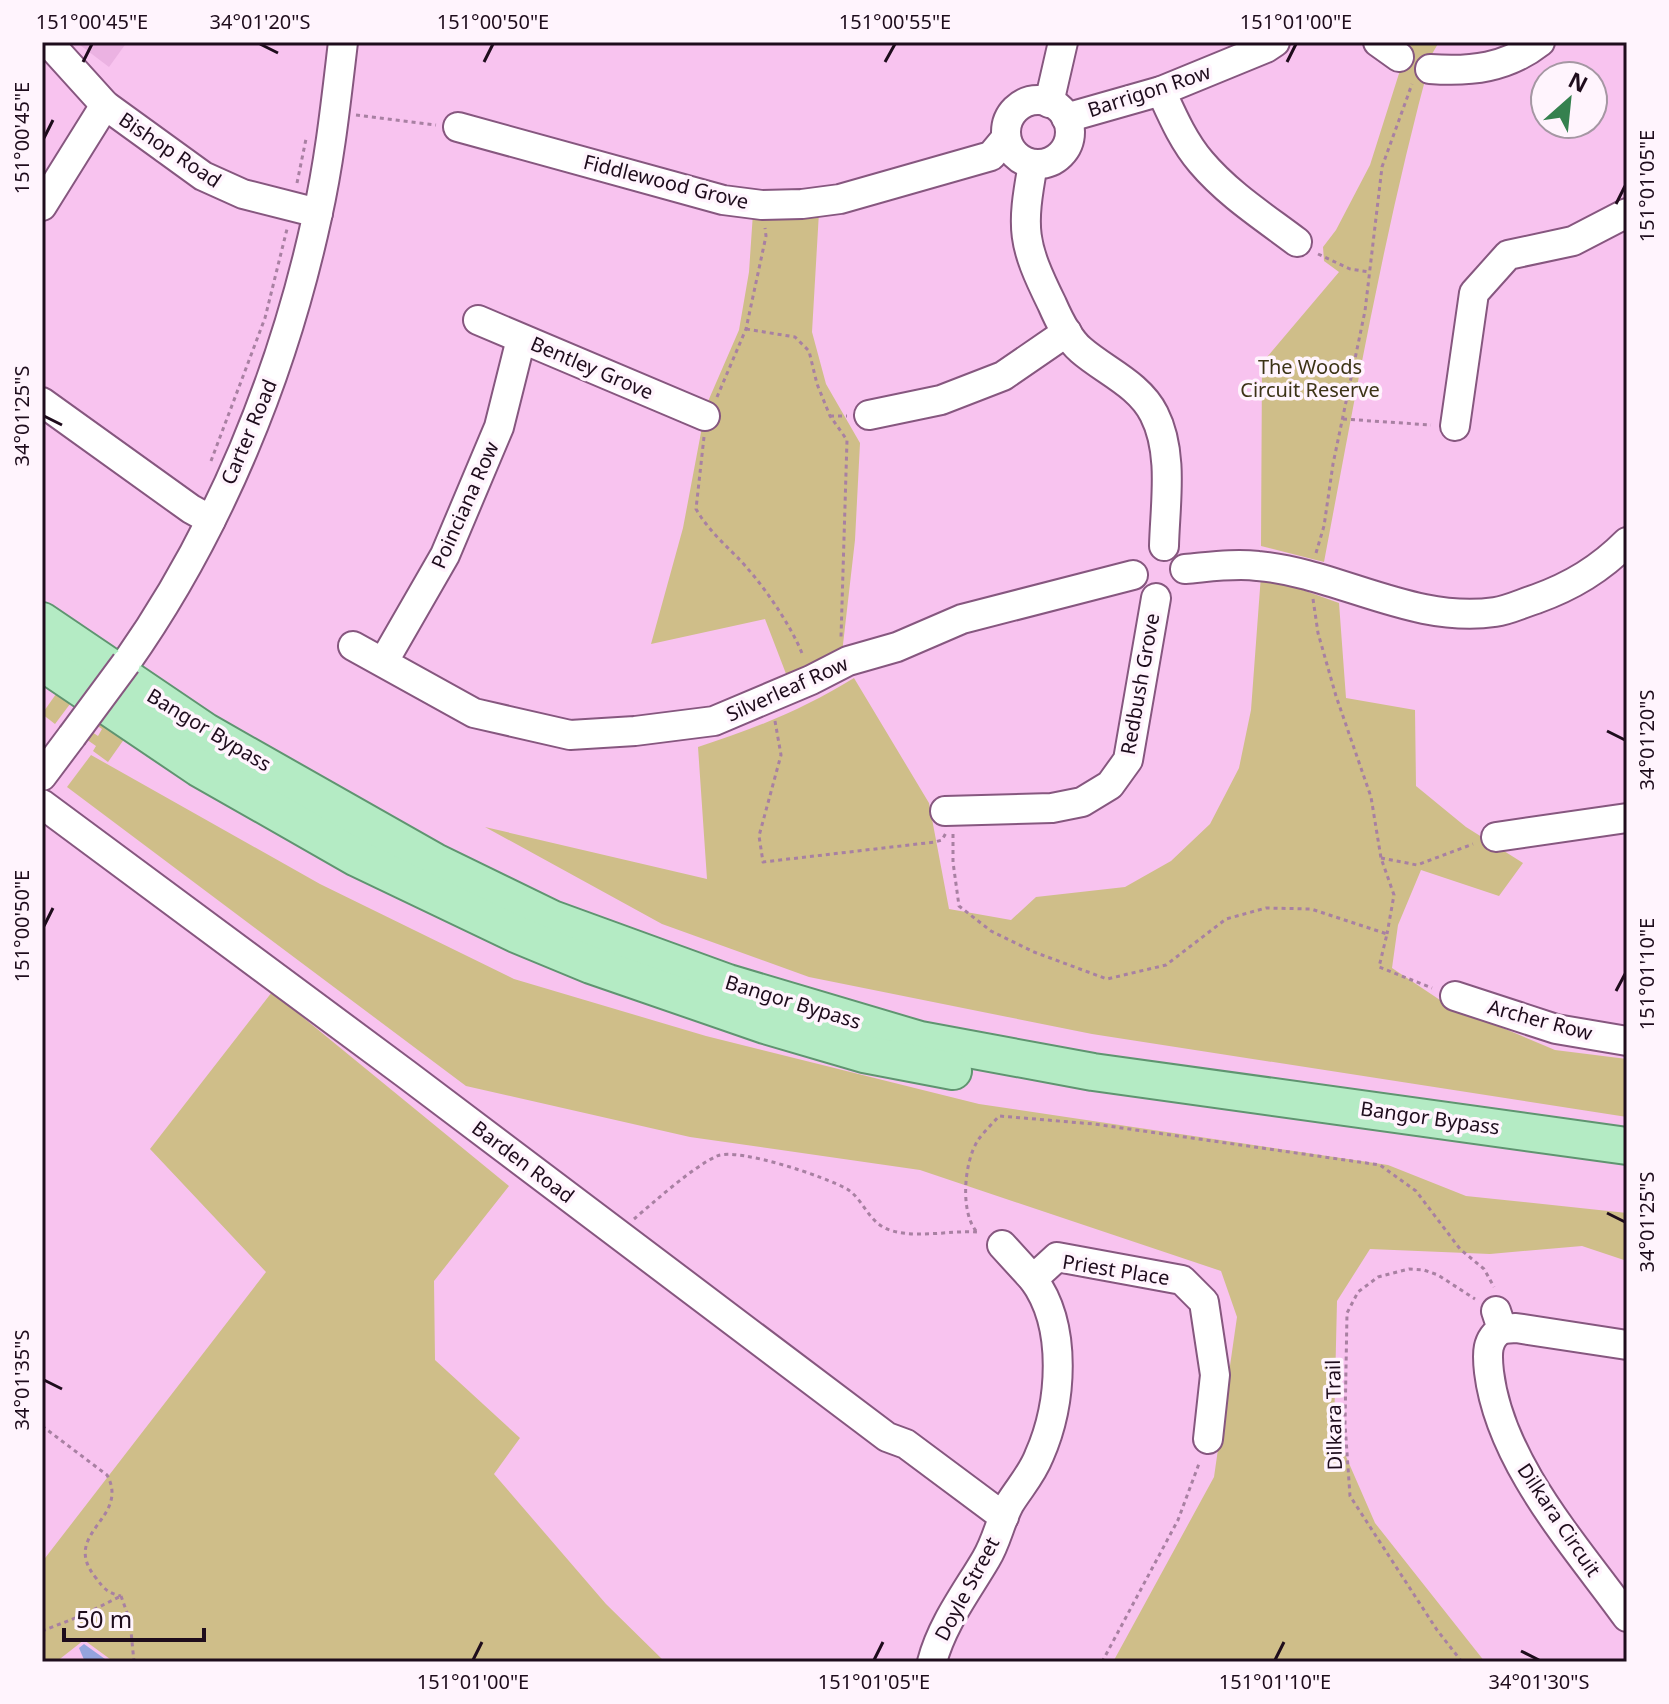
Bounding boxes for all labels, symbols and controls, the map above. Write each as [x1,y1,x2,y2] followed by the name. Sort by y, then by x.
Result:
[36,8,148,35] text: 151°00'45"E
[210,8,310,35] text: 34°01'20"S
[437,8,549,35] text: 151°00'50"E
[839,8,951,35] text: 151°00'55"E
[1240,8,1352,35] text: 151°01'00"E
[1084,58,1214,123] street label: Barrigon Row
[1529,60,1609,140] north arrow
[1564,64,1593,99] text: N
[8,82,35,194] text: 151°00'45"E
[114,105,227,194] street label: Bishop Road
[1633,130,1660,242] text: 151°01'05"E
[581,148,751,215] street label: Fiddlewood Grove
[527,330,658,406] street label: Bentley Grove
[1240,353,1380,403] park label: The Woods Circuit Reserve
[8,366,35,466] text: 34°01'25"S
[214,375,283,489] street label: Carter Road
[424,437,505,573] street label: Poinciana Row
[1114,611,1165,757] street label: Redbush Grove
[722,650,852,727] street label: Silverleaf Row
[142,682,276,777] street label: Bangor Bypass
[1633,690,1660,790] text: 34°01'20"S
[8,870,35,982] text: 151°00'50"E
[1633,918,1660,1030] text: 151°01'10"E
[722,968,864,1035] street label: Bangor Bypass
[1485,993,1596,1047] street label: Archer Row
[1359,1094,1501,1141] street label: Bangor Bypass
[467,1114,580,1209] street label: Barden Road
[1633,1172,1660,1272] text: 34°01'25"S
[1061,1248,1172,1291] street label: Priest Place
[8,1330,35,1430] text: 34°01'35"S
[1319,1359,1348,1471] street label: Dilkara Trail
[1512,1458,1607,1582] street label: Dilkara Circuit
[928,1532,1005,1645] street label: Doyle Street
[64,1592,204,1642] scale bar
[76,1602,132,1635] text: 50 m
[417,1668,529,1695] text: 151°01'00"E
[818,1668,930,1695] text: 151°01'05"E
[1219,1668,1331,1695] text: 151°01'10"E
[1489,1668,1589,1695] text: 34°01'30"S

